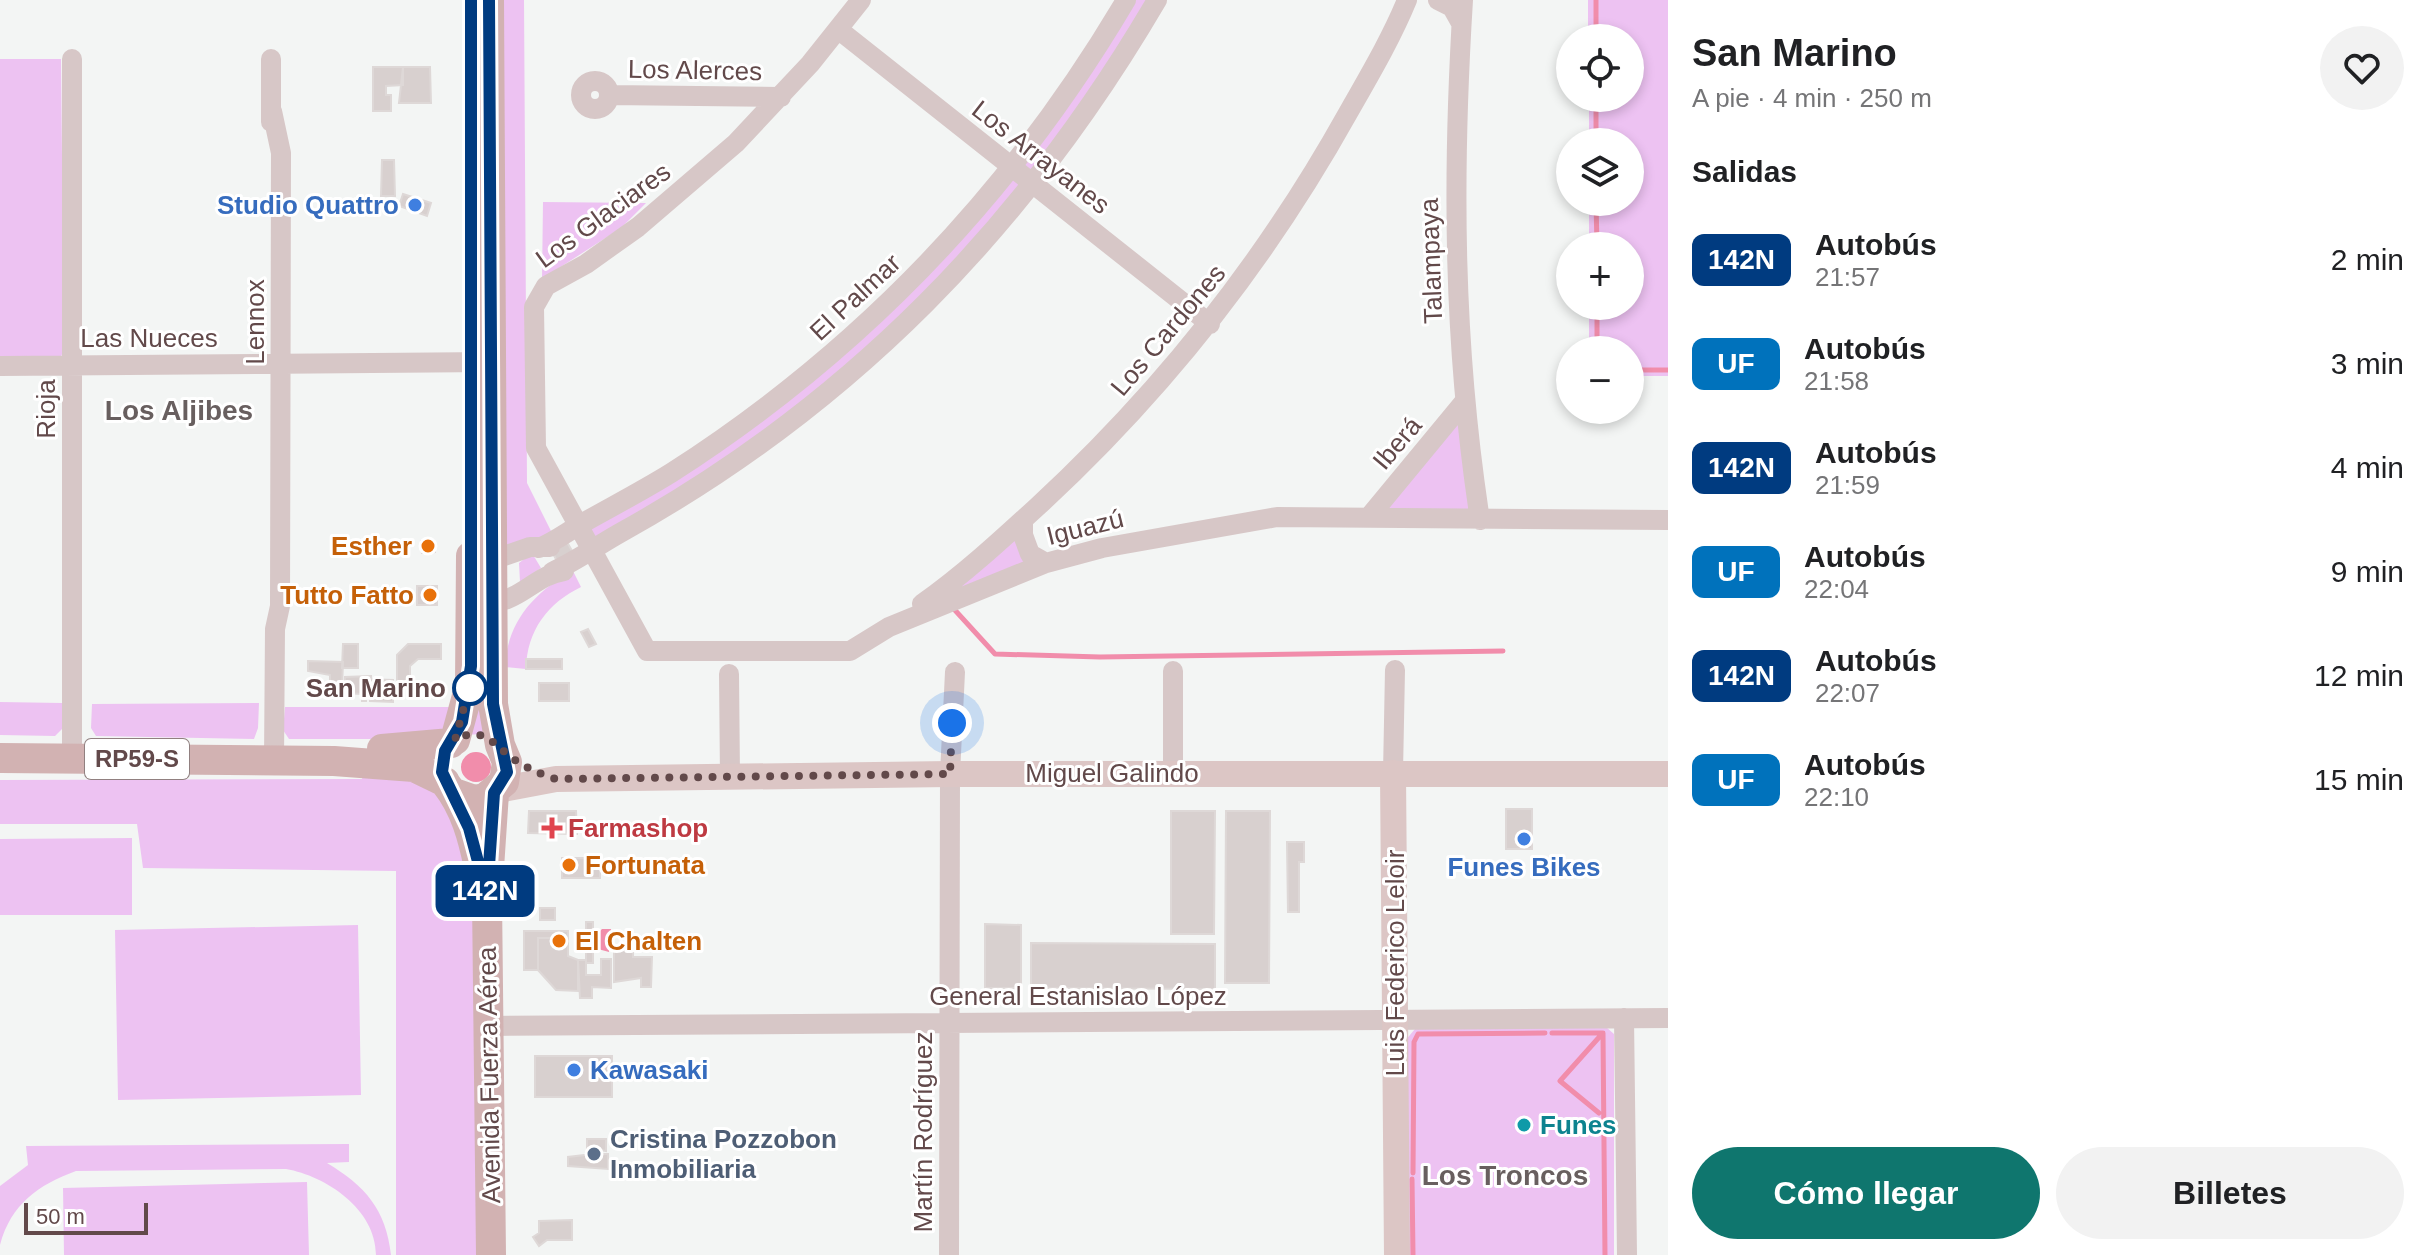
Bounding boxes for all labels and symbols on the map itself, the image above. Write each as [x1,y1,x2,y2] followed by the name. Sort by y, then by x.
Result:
[628,54,762,86] street label: Los Alerces
[966,94,1116,220] street label: Los Arrayanes
[530,156,676,274] street label: Los Glaciares
[217,190,399,220] place label: Studio Quattro
[406,196,424,214] marker: Studio Quattro
[1414,197,1448,324] street label: Talampaya
[804,247,907,346] street label: El Palmar
[1104,258,1232,402] street label: Los Cardones
[240,279,270,365] street label: Lennox
[80,323,218,353] street label: Las Nueces
[31,379,61,439] street label: Rioja
[105,395,253,426] district label: Los Aljibes
[1366,410,1428,475] street label: Iberá
[1043,503,1127,551] street label: Iguazú
[331,531,412,561] place label: Esther
[419,537,437,555] marker: Esther
[280,580,414,610] place label: Tutto Fatto
[421,586,439,604] marker: Tutto Fatto
[453,671,487,705] marker: San Marino
[306,673,446,703] place label: San Marino
[932,703,972,743] your location
[85,739,189,779] road number: RP59-S
[1025,758,1199,788] street label: Miguel Galindo
[568,813,708,843] place label: Farmashop
[543,819,561,837] marker: Farmashop
[1515,830,1533,848] marker: Funes Bikes
[1380,849,1410,1076] street label: Luis Federico Leloir
[585,850,705,880] place label: Fortunata
[1447,852,1601,882] place label: Funes Bikes
[560,856,578,874] marker: Fortunata
[429,865,541,917] line badge: 142N
[575,926,702,956] place label: El Chalten
[550,932,568,950] marker: El Chalten
[472,946,506,1204] street label: Avenida Fuerza Aérea
[929,981,1227,1011] street label: General Estanislao López
[908,1032,938,1232] street label: Martín Rodríguez
[590,1055,709,1085] place label: Kawasaki
[565,1061,583,1079] marker: Kawasaki
[1540,1110,1617,1140] place label: Funes
[1515,1116,1533,1134] marker: Funes
[610,1124,837,1184] place label: Cristina Pozzobon Inmobiliaria
[585,1145,603,1163] marker: Cristina Pozzobon Inmobiliaria
[1422,1160,1588,1191] district label: Los Troncos
[24,1199,148,1235] scale bar

